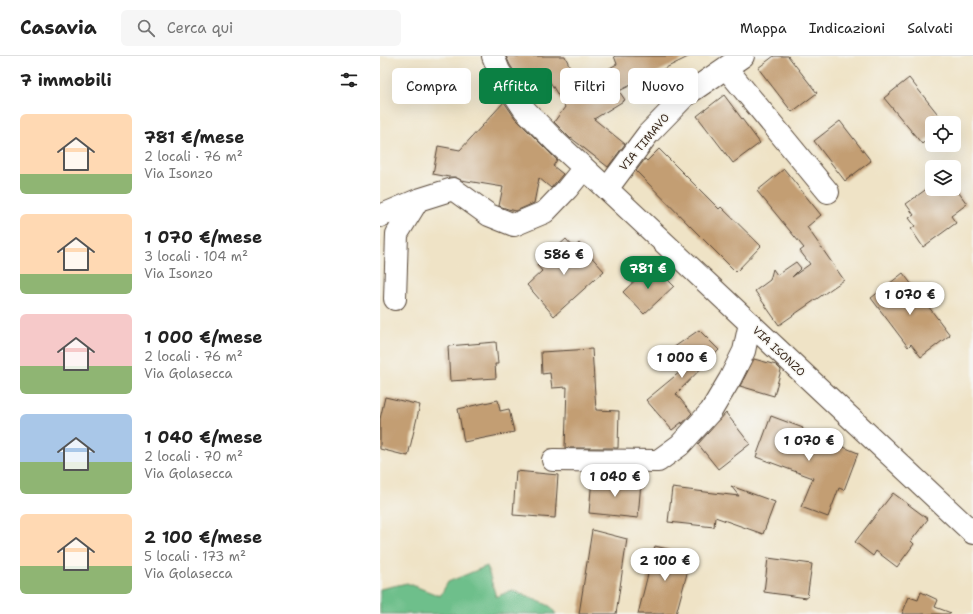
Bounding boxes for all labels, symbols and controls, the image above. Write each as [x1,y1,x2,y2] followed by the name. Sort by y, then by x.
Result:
[121,10,401,46] search box
[20,15,97,40] text: Casavia
[135,17,157,39] icon: search
[167,18,233,38] text: Cerca qui
[740,19,787,37] text: Mappa
[809,19,885,37] text: Indicazioni
[907,19,953,37] text: Salvati
[392,68,471,104] chip: Compra
[479,68,552,104] chip: Affitta
[560,68,620,104] chip: Filtri
[628,68,698,104] chip: Nuovo
[20,69,112,91] text: 7 immobili
[338,69,360,91] icon: filters
[616,110,673,174] street label: VIA TIMAVO
[925,116,961,196] map controls
[925,116,961,152] button: locate
[144,126,244,148] text: 781 €/mese
[52,130,100,178] icon: home
[144,148,243,165] text: 2 locali · 76 m²
[925,160,961,196] button: layers
[144,165,213,182] text: Via Isonzo
[144,226,262,248] text: 1 070 €/mese
[52,230,100,278] icon: home
[536,242,592,276] pin: 586 €
[544,246,584,263] text: 586 €
[144,248,248,265] text: 3 locali · 104 m²
[620,256,676,290] pin: 781 €
[629,260,667,277] text: 781 €
[144,265,213,282] text: Via Isonzo
[873,282,947,316] pin: 1 070 €
[885,286,935,303] text: 1 070 €
[749,323,808,380] street label: VIA ISONZO
[144,326,263,348] text: 1 000 €/mese
[52,330,100,378] icon: home
[645,345,719,379] pin: 1 000 €
[144,348,243,365] text: 2 locali · 76 m²
[656,349,708,366] text: 1 000 €
[144,365,233,382] text: Via Golasecca
[144,426,263,448] text: 1 040 €/mese
[772,428,846,462] pin: 1 070 €
[52,430,100,478] icon: home
[784,432,834,449] text: 1 070 €
[144,448,243,465] text: 2 locali · 70 m²
[578,464,652,498] pin: 1 040 €
[144,465,233,482] text: Via Golasecca
[589,468,641,485] text: 1 040 €
[144,526,262,548] text: 2 100 €/mese
[52,530,100,578] icon: home
[144,548,246,565] text: 5 locali · 173 m²
[628,548,702,582] pin: 2 100 €
[640,552,690,569] text: 2 100 €
[144,565,233,582] text: Via Golasecca

